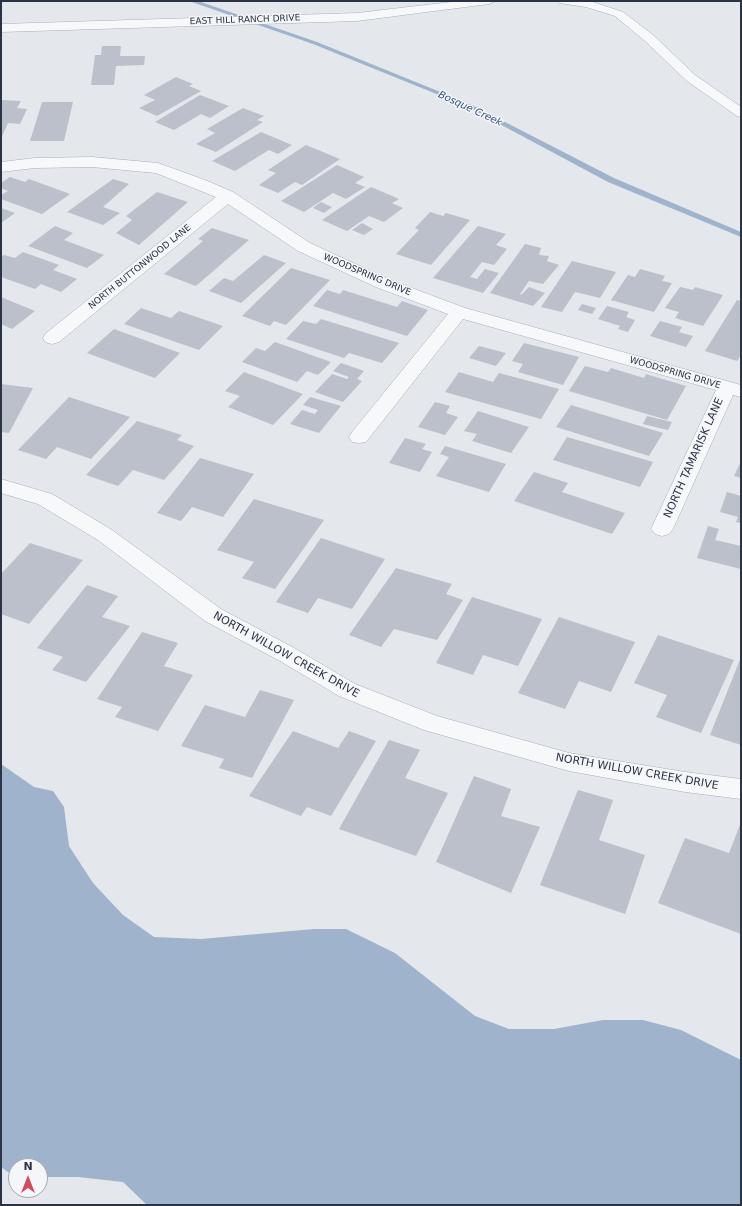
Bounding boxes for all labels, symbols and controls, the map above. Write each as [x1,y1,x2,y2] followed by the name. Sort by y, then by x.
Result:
[190,13,300,27] street label: EAST HILL RANCH DRIVE
[436,89,504,129] water label: Bosque Creek
[87,222,193,312] street label: NORTH BUTTONWOOD LANE
[321,252,413,298] street label: WOODSPRING DRIVE
[628,355,722,391] street label: WOODSPRING DRIVE
[661,396,727,520] street label: NORTH TAMARISK LANE
[211,609,361,701] street label: NORTH WILLOW CREEK DRIVE
[555,751,719,793] street label: NORTH WILLOW CREEK DRIVE
[8,1158,48,1198] north arrow
[23,1160,33,1173] text: N

